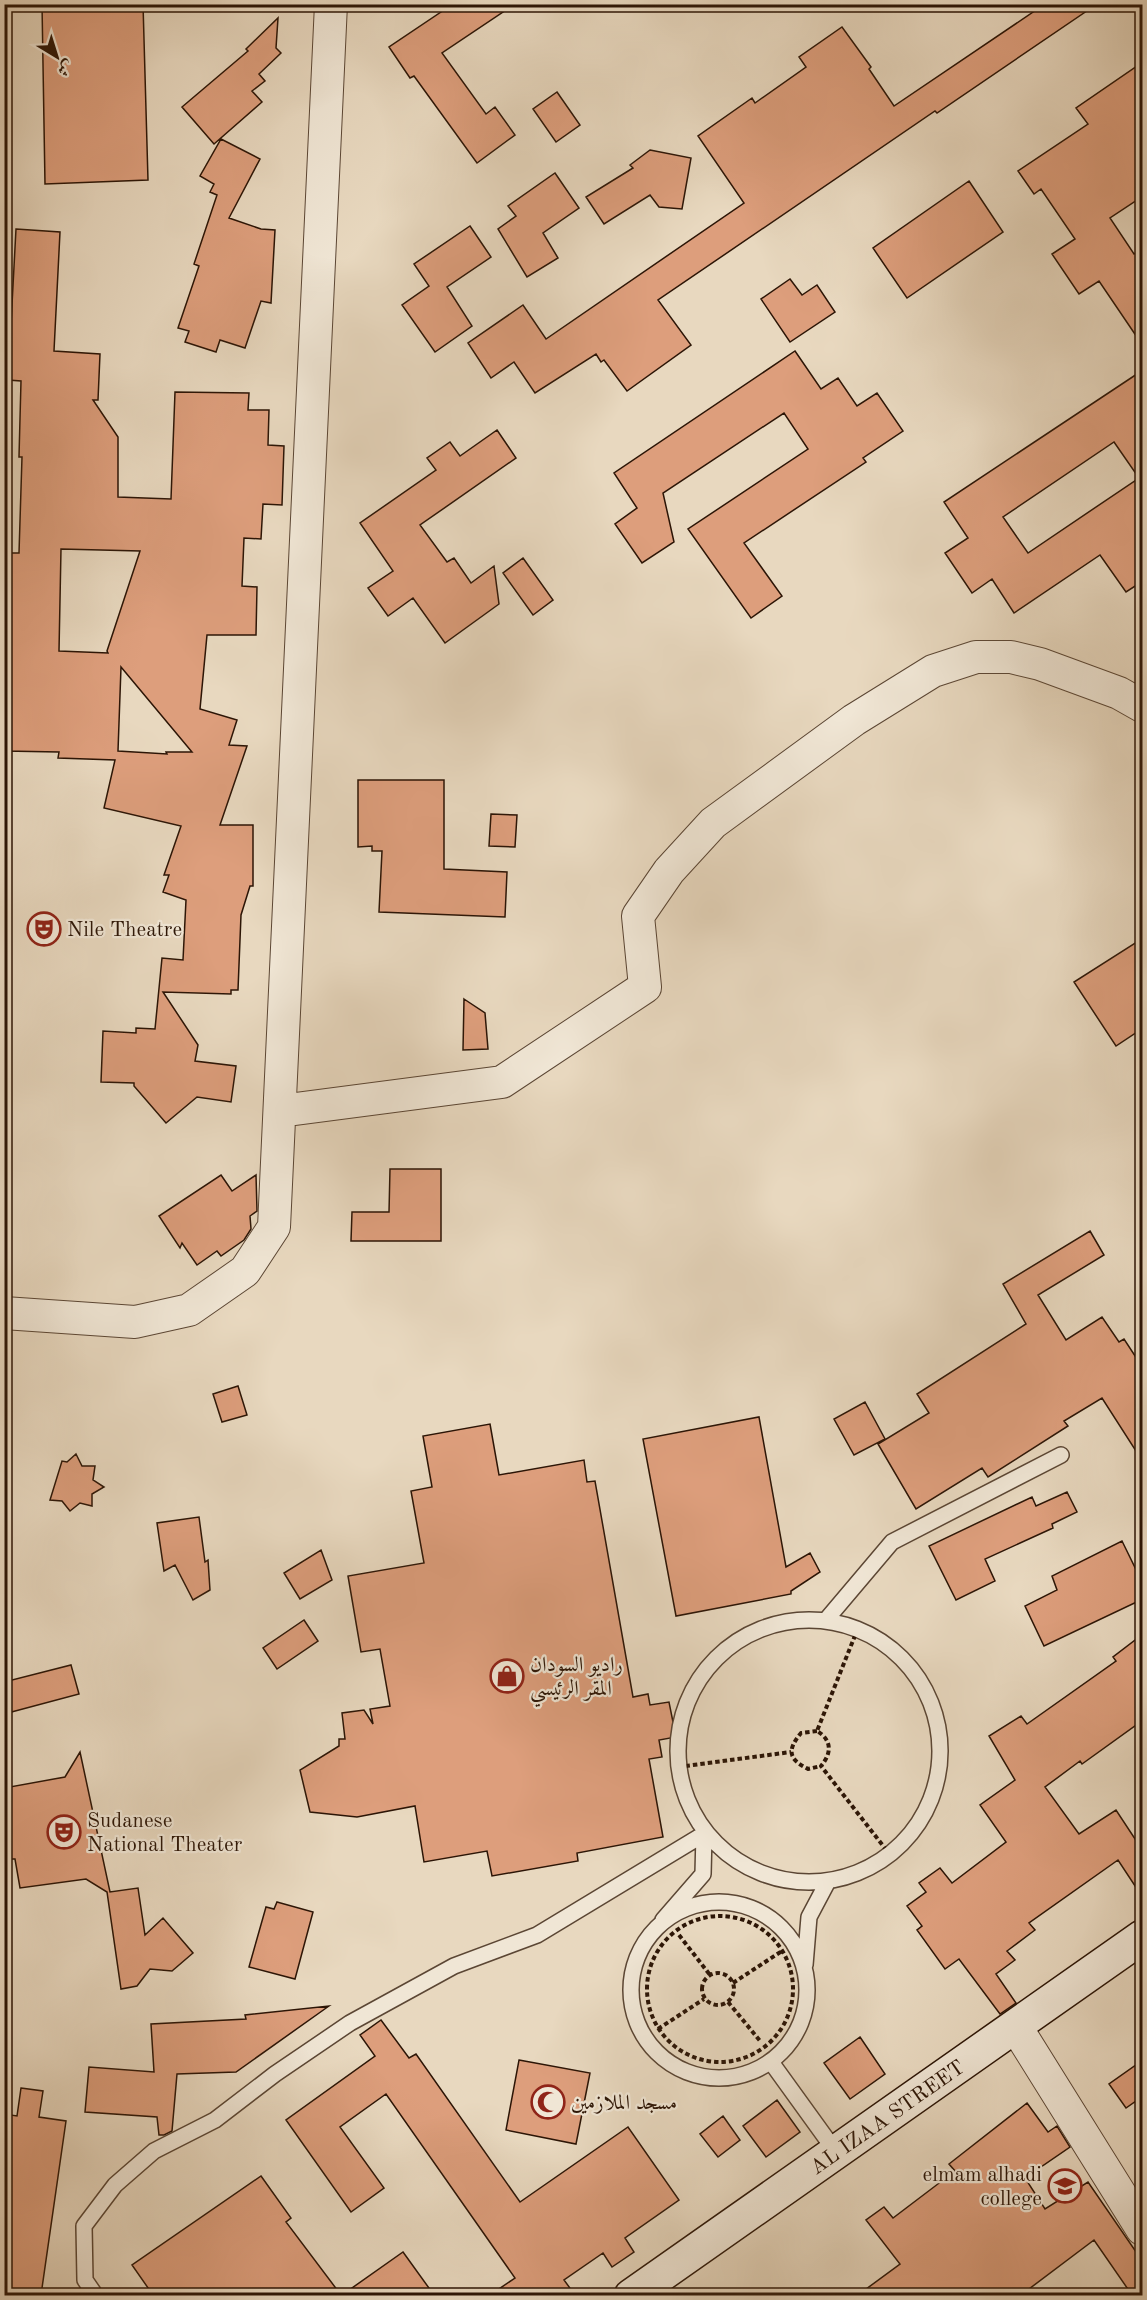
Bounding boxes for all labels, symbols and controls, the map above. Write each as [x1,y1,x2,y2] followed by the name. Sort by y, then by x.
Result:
[27,27,87,87] north arrow
[54,56,76,78] text: ش
[26,911,62,947] theatre icon: Nile Theatre
[67,920,182,941] place label: Nile Theatre
[530,1655,623,1708] place label: راديو السودان المقر الرئيسي
[489,1658,525,1694] shop icon: راديو السودان المقر الرئيسي
[87,1811,243,1856] place label: Sudanese National Theater
[46,1814,82,1850] theatre icon: Sudanese National Theater
[807,2057,969,2179] street label: AL IZAA STREET
[530,2084,566,2120] mosque icon: مسجد الملازمين
[571,2093,677,2114] place label: مسجد الملازمين
[923,2165,1042,2210] place label: elmam alhadi college
[1047,2168,1083,2204] school or university icon: elmam alhadi college

